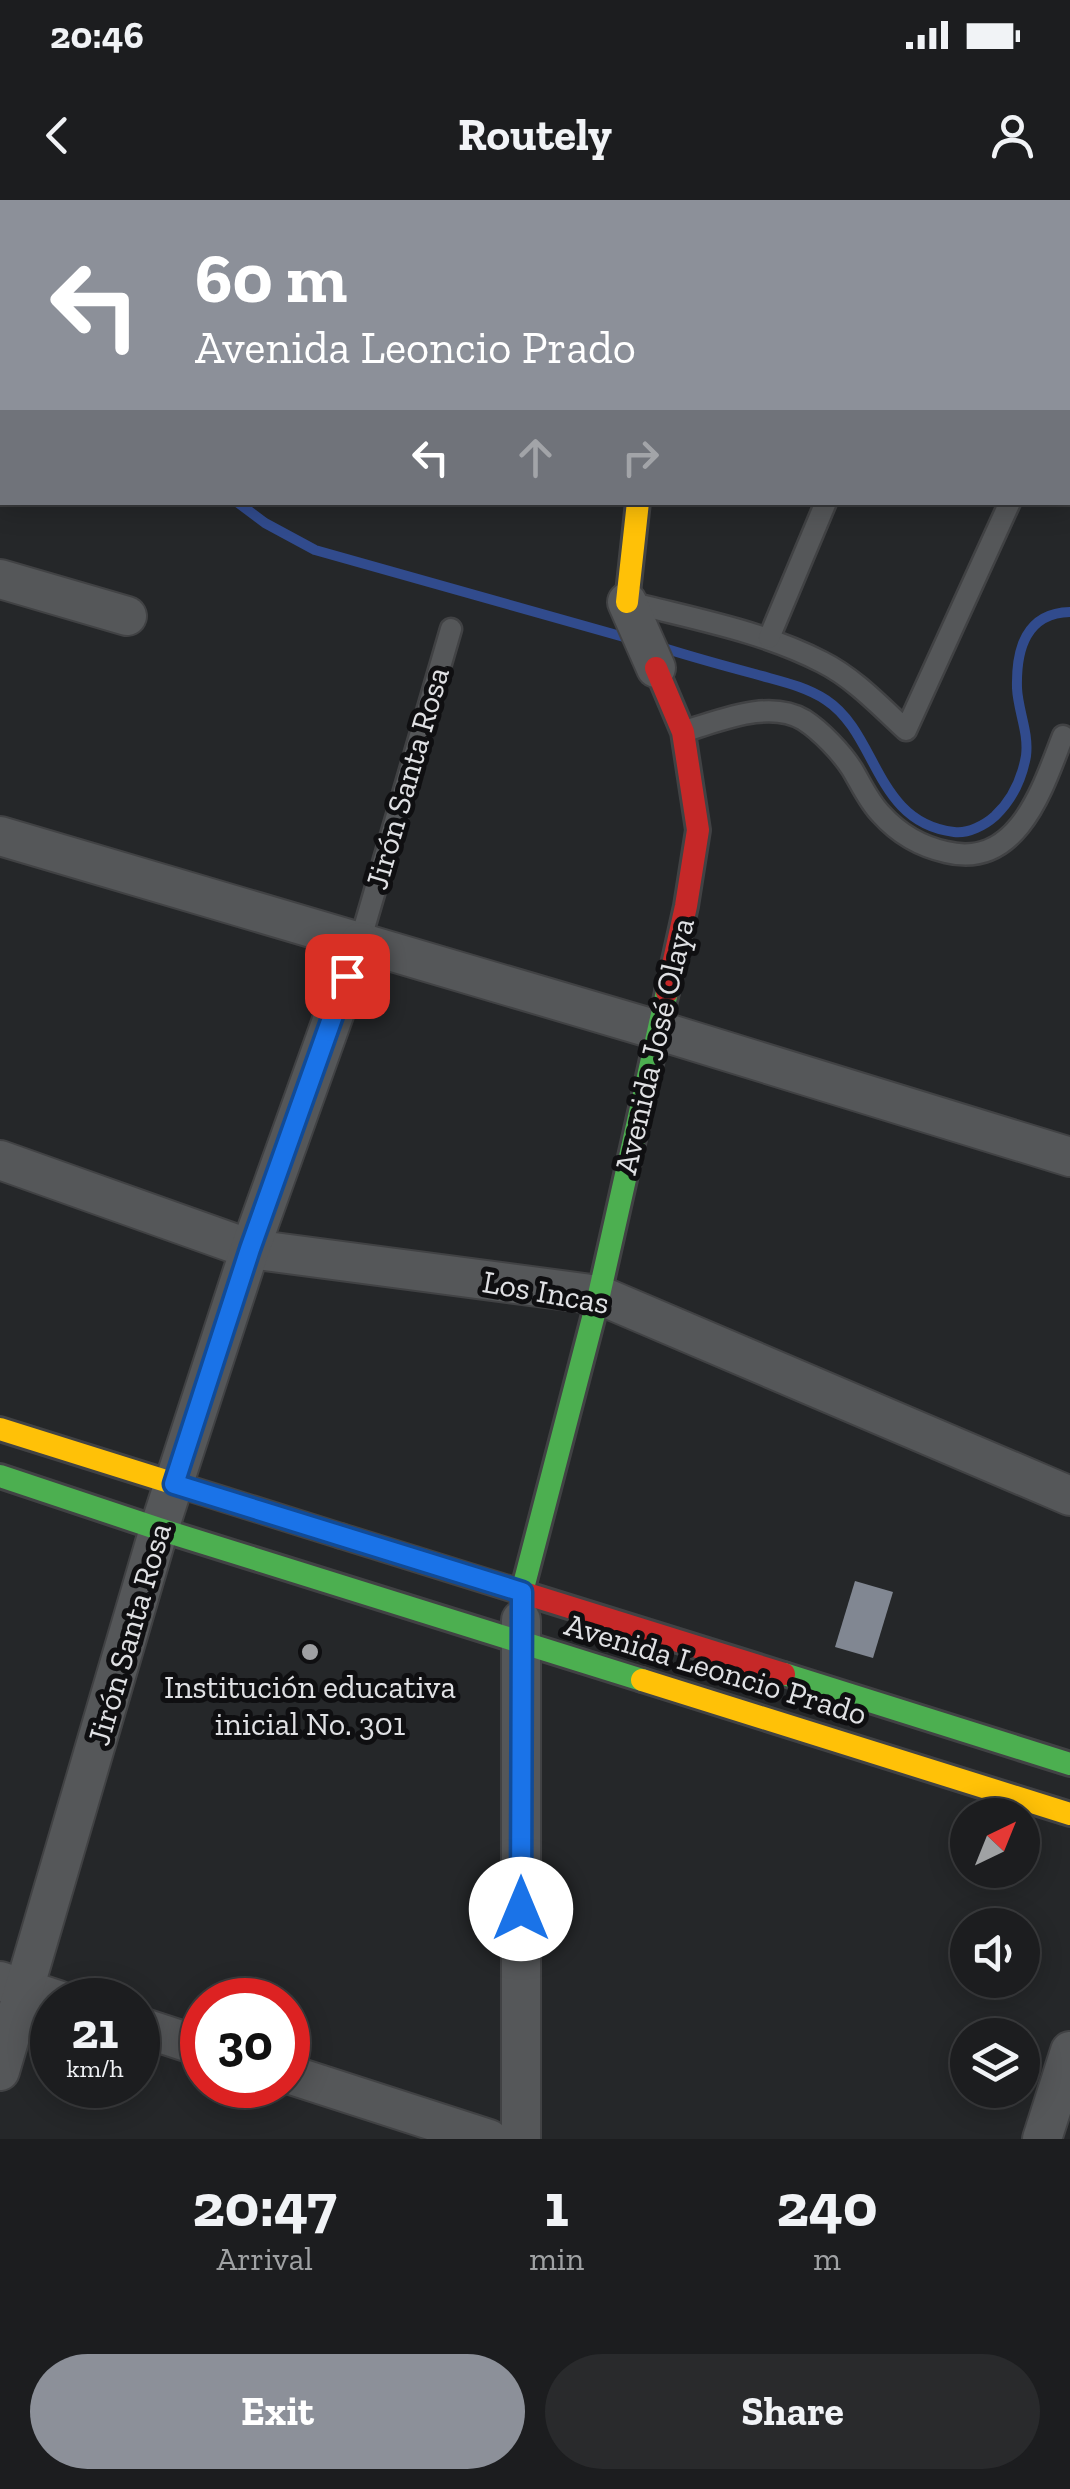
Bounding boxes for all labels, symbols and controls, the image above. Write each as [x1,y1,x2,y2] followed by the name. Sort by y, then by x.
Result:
[50,12,144,58] text: 20:46
[30,108,85,163] icon: back
[458,108,612,162] text: Routely
[985,108,1040,163] icon: person
[195,236,347,320] text: 60 m
[30,240,160,370] icon: left
[195,321,636,375] text: Avenida Leoncio Prado
[403,430,458,485] icon: left
[508,430,563,485] icon: ahead
[613,430,668,485] icon: right
[357,663,457,893] street label: Jirón Santa Rosa
[606,914,702,1178] street label: Avenida José Olaya
[305,934,390,1019] pin
[320,949,375,1004] icon: arrive
[480,1262,612,1322] street label: Los Incas
[79,1519,179,1749] street label: Jirón Santa Rosa
[561,1605,871,1733] street label: Avenida Leoncio Prado
[299,1641,321,1663] marker: Institución educativa inicial No. 301
[164,1668,456,1743] place label: Institución educativa inicial No. 301
[950,1798,1040,1888] north arrow
[950,1798,1040,2108] map controls
[469,1857,573,1961] position arrow
[950,1908,1040,1998] button: sound
[180,1978,310,2108] speed limit sign: 30
[71,2001,119,2061] text: 21
[950,2018,1040,2108] button: layers
[66,2053,124,2083] text: km/h
[192,2169,337,2241] text: 20:47
[545,2169,569,2241] text: 1
[777,2169,878,2241] text: 240
[216,2240,313,2278] text: Arrival
[529,2240,584,2278] text: min
[813,2240,841,2278] text: m
[30,2354,525,2469] button: Exit
[545,2354,1040,2469] button: Share

